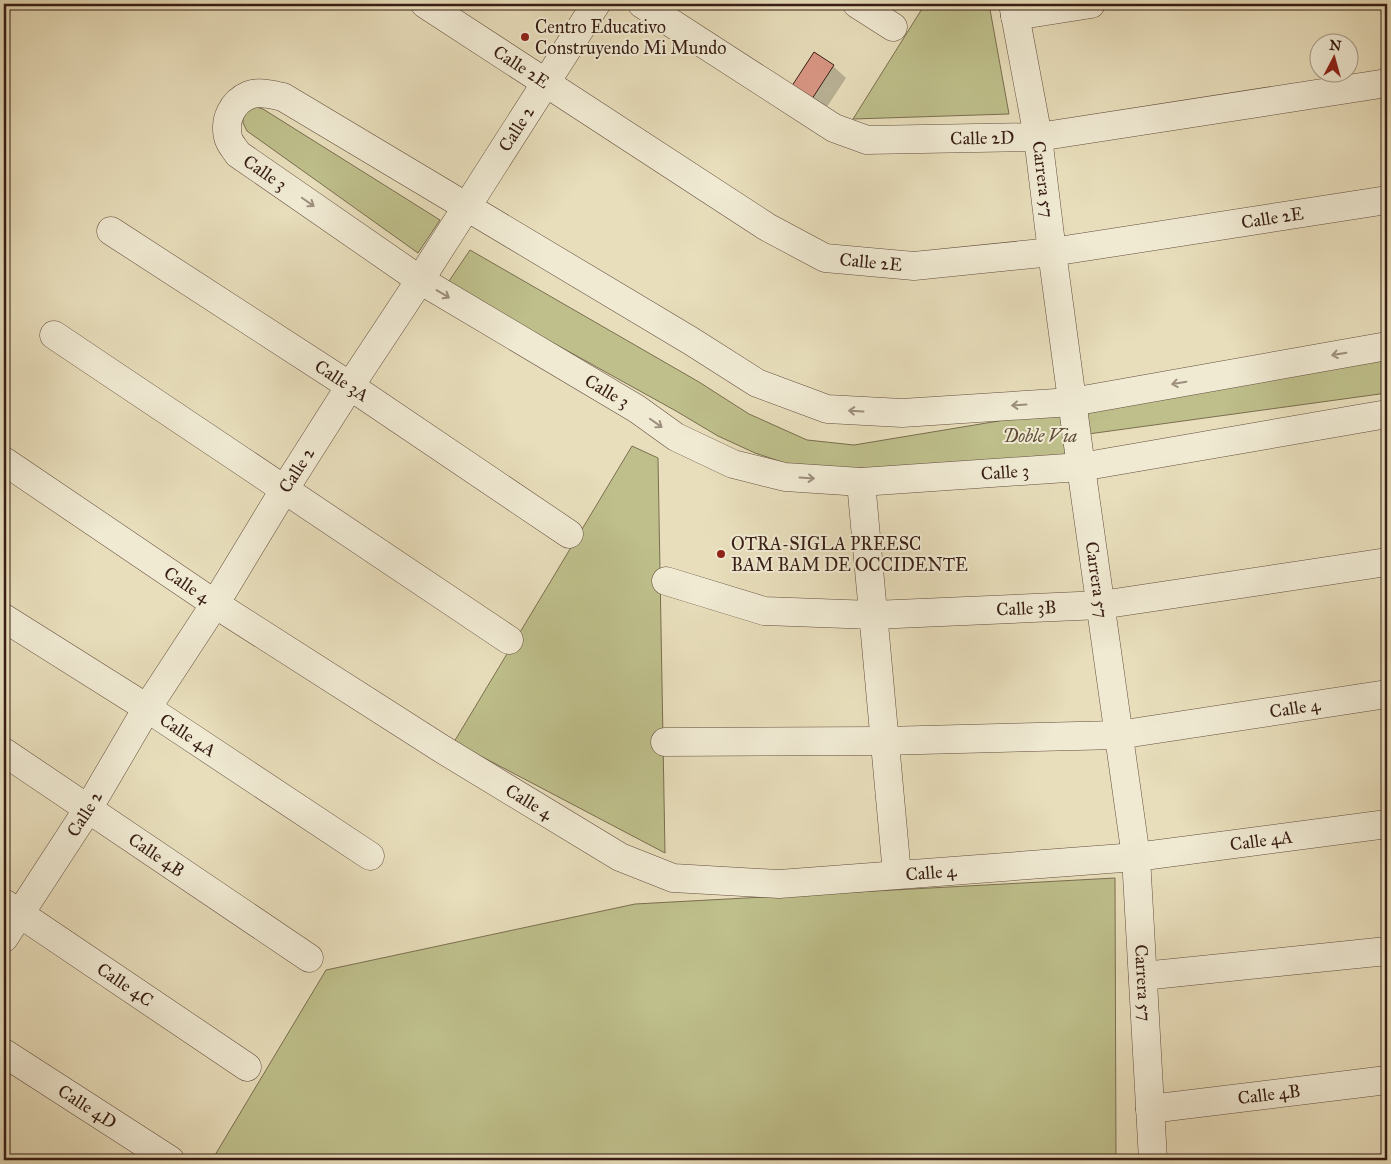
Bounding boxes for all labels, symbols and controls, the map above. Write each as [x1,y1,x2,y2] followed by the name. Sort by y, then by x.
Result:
[535,16,726,59] place label: Centro Educativo Construyendo Mi Mundo
[519,31,531,43] marker: Centro Educativo Construyendo Mi Mundo
[1308,32,1358,82] north arrow
[1329,36,1342,55] text: N
[489,40,554,93] street label: Calle 2E
[494,102,539,156] street label: Calle 2
[950,126,1015,150] street label: Calle 2D
[1028,140,1059,219] street label: Carrera 57
[239,150,291,195] street label: Calle 3
[301,197,315,207] one-way arrow
[1240,202,1305,233] street label: Calle 2E
[839,248,903,276] street label: Calle 2E
[435,289,449,299] one-way arrow
[1332,350,1348,360] one-way arrow
[310,355,373,406] street label: Calle 3A
[581,369,633,413] street label: Calle 3
[1172,378,1188,388] one-way arrow
[1011,401,1027,410] one-way arrow
[849,406,865,415] one-way arrow
[649,418,663,428] one-way arrow
[1003,425,1078,447] park label: Doble Via
[274,443,319,497] street label: Calle 2
[980,460,1030,485] street label: Calle 3
[798,474,814,483] one-way arrow
[731,533,968,576] place label: OTRA-SIGLA PREESC BAM BAM DE OCCIDENTE
[1081,540,1113,619] street label: Carrera 57
[715,548,727,560] marker: OTRA-SIGLA PREESC BAM BAM DE OCCIDENTE
[160,562,215,609] street label: Calle 4
[996,596,1057,621] street label: Calle 3B
[1268,693,1323,723] street label: Calle 4
[155,708,220,762] street label: Calle 4A
[501,779,557,825] street label: Calle 4
[62,787,107,841] street label: Calle 2
[1229,826,1294,856] street label: Calle 4A
[124,828,189,882] street label: Calle 4B
[905,860,958,885] street label: Calle 4
[1130,944,1156,1022] street label: Carrera 57
[93,958,157,1011] street label: Calle 4C
[54,1080,121,1134] street label: Calle 4D
[1237,1080,1302,1109] street label: Calle 4B

